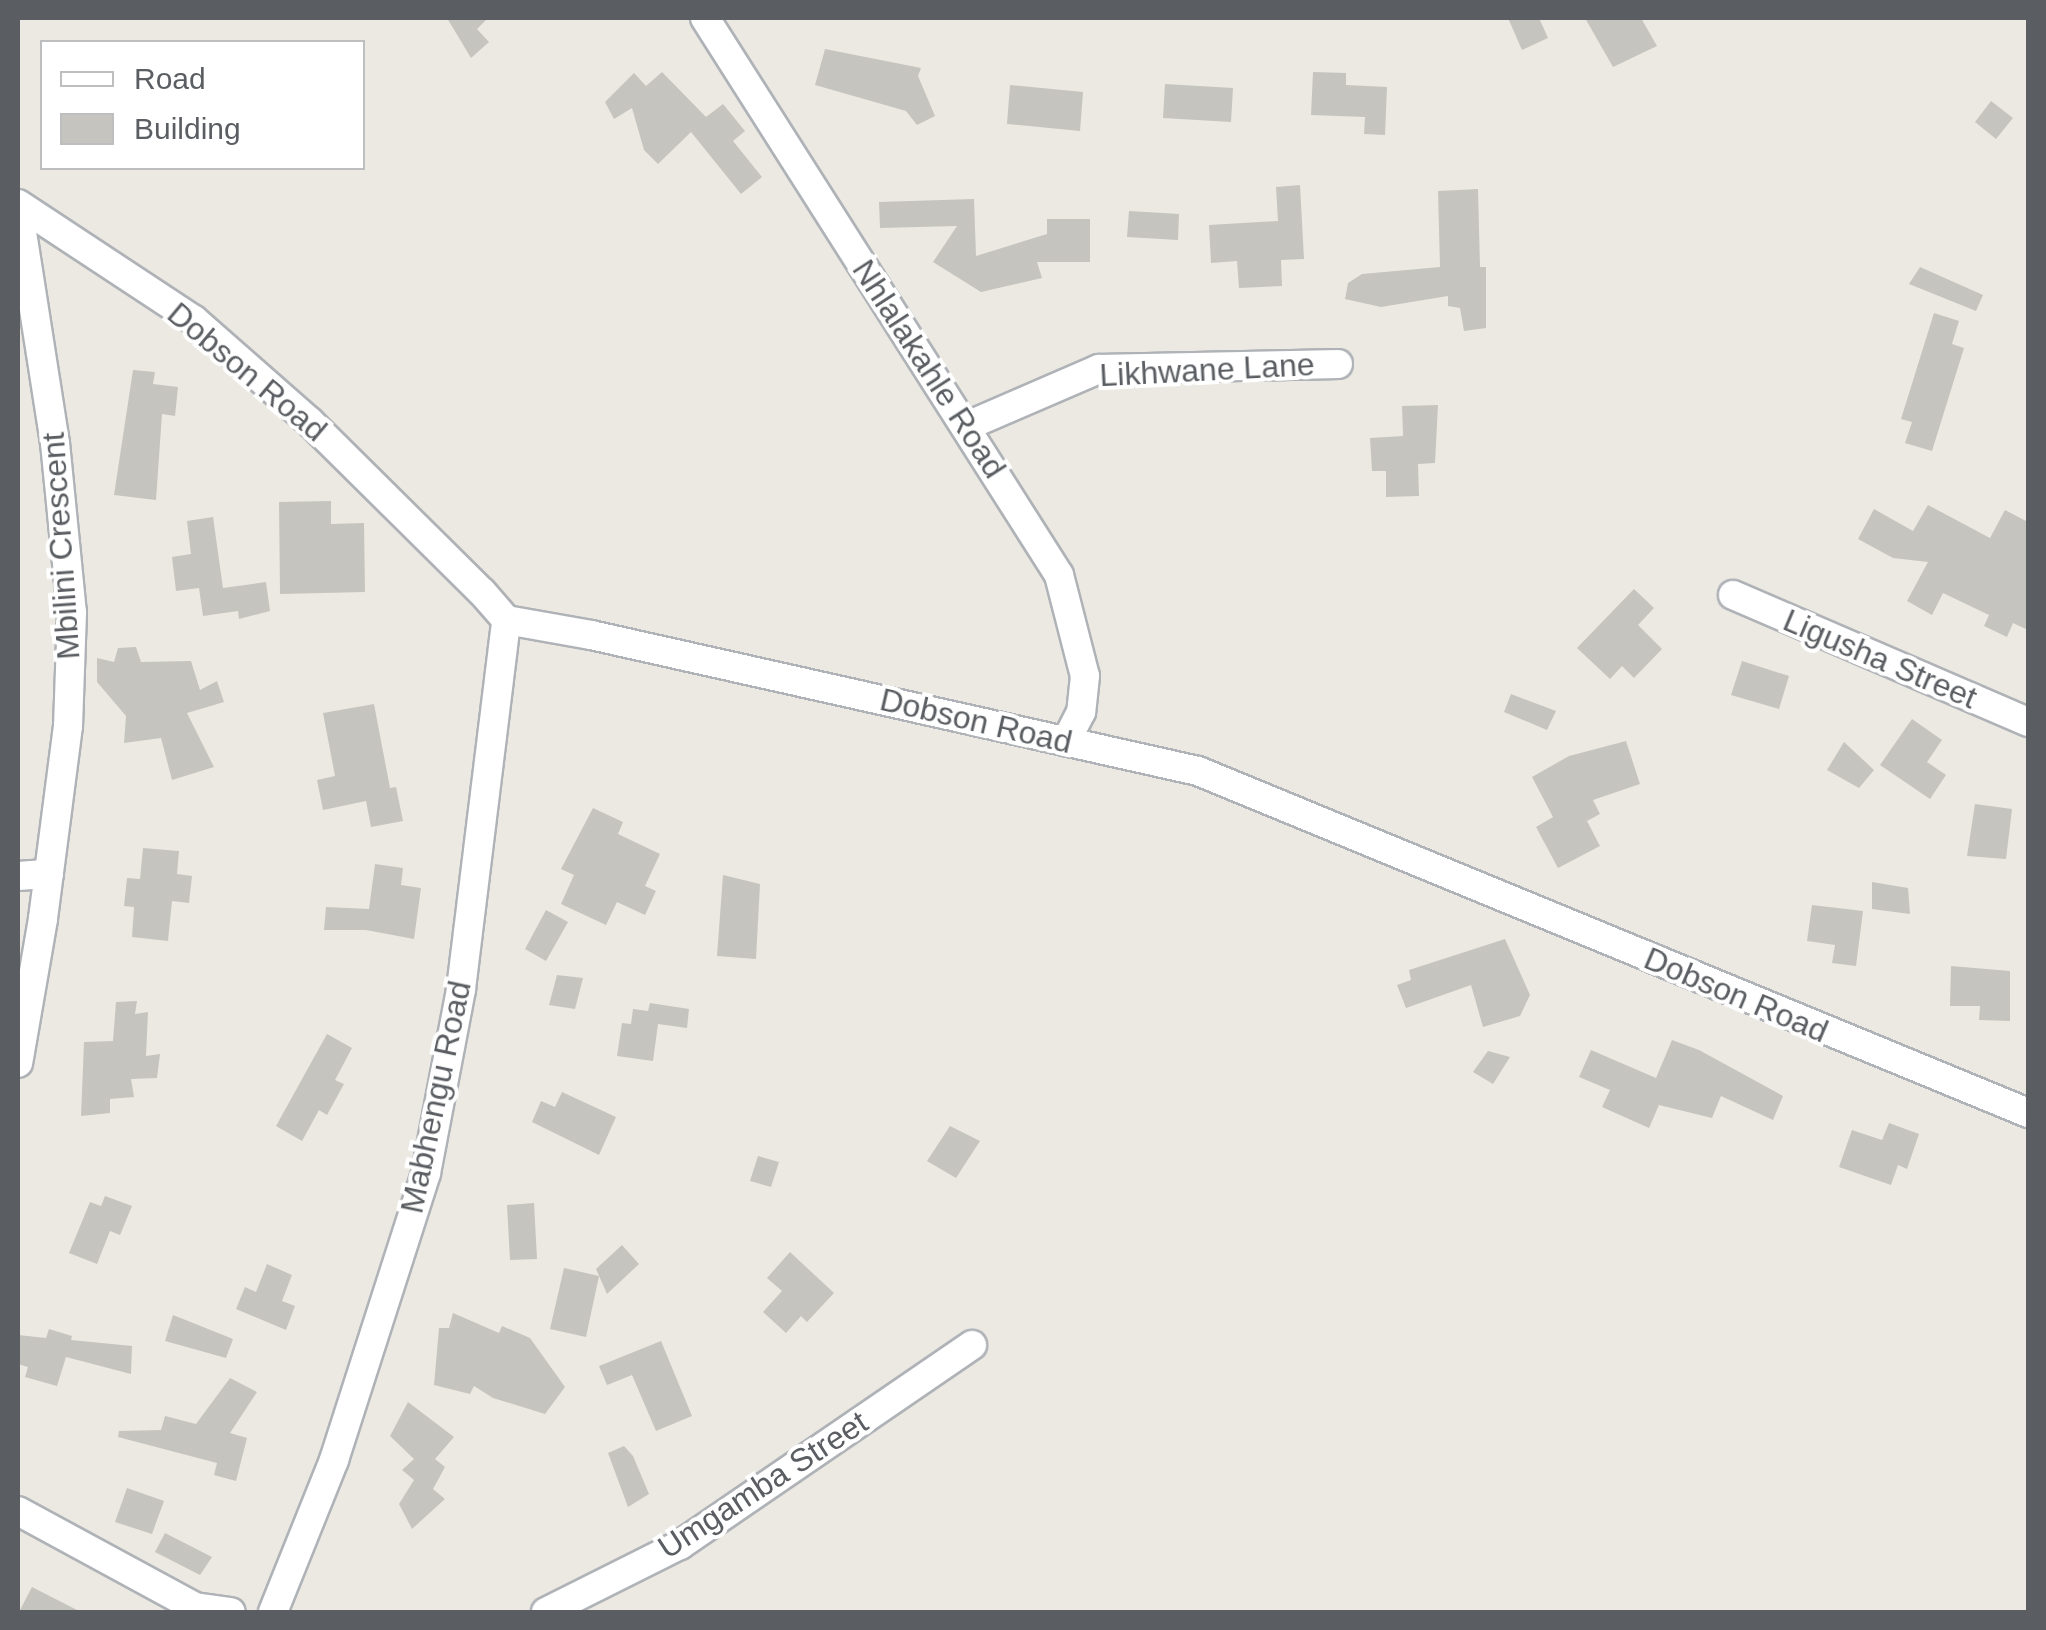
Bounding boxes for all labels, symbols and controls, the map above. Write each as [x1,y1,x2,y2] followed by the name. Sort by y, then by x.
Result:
[40,40,365,170] legend
[134,62,206,95] text: Road
[134,112,241,145] text: Building
[844,253,1014,485] street label: Nhlalakahle Road
[160,294,334,450] street label: Dobson Road
[1099,345,1315,395] street label: Likhwane Lane
[34,431,88,661] street label: Mbilini Crescent
[1778,601,1982,717] street label: Ligusha Street
[876,680,1076,762] street label: Dobson Road
[1638,939,1834,1051] street label: Dobson Road
[393,977,479,1217] street label: Mabhengu Road
[651,1403,875,1567] street label: Umgamba Street

